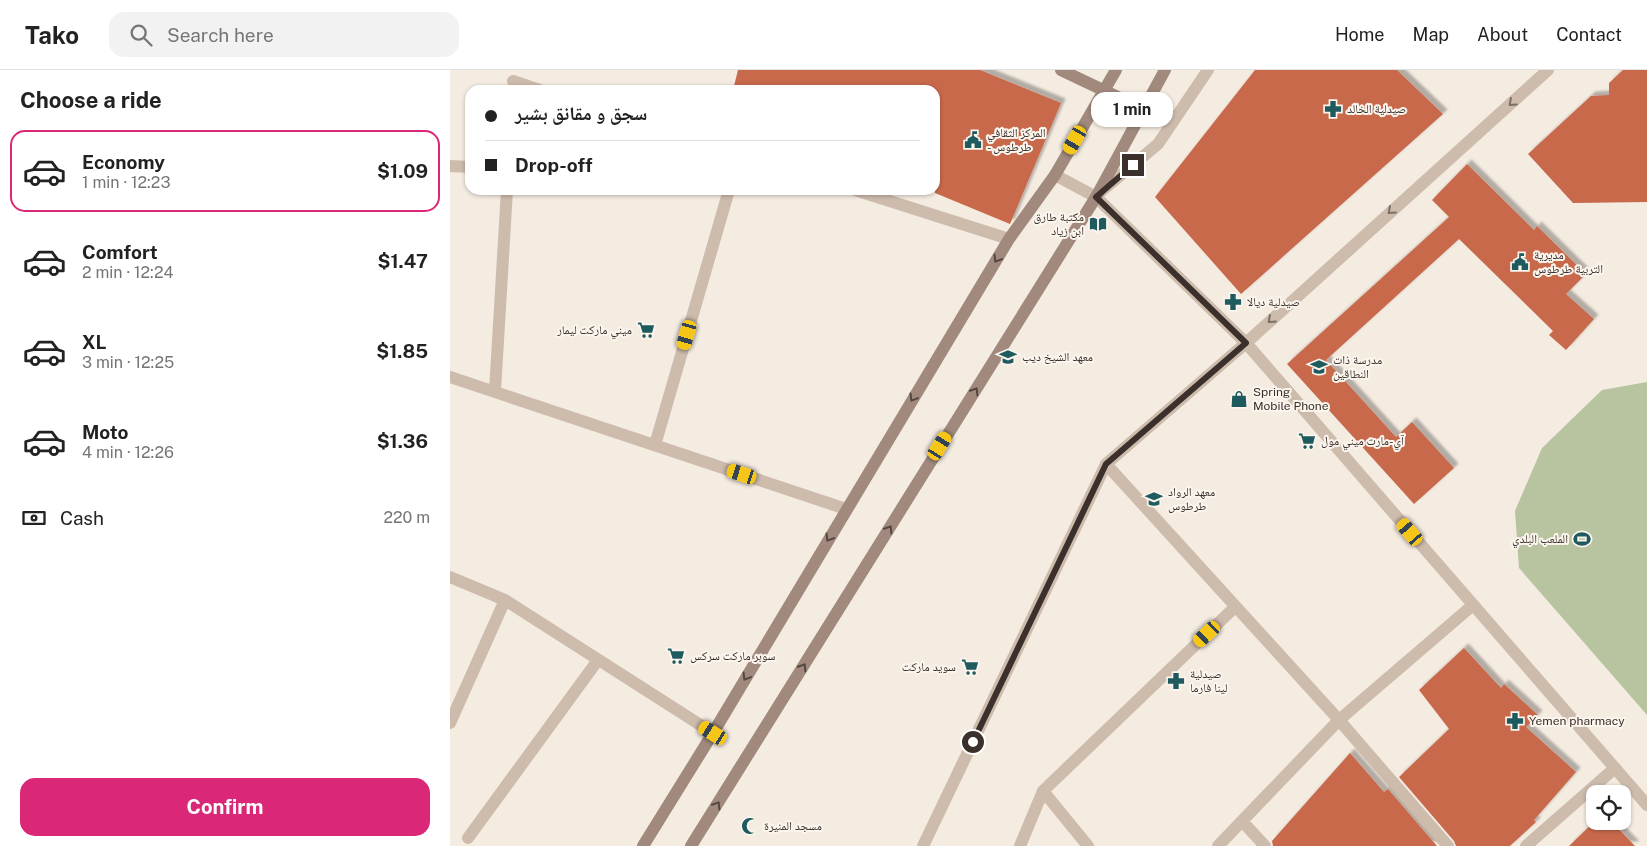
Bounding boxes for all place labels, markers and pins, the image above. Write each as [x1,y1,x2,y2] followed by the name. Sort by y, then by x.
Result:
[1323,99,1343,119] pharmacy icon: صيدلية الخالد
[1347,102,1406,116] place label: صيدلية الخالد
[987,126,1046,154] place label: المركز الثقافي - طرطوس
[963,130,983,150] public building icon: المركز الثقافي - طرطوس
[1034,210,1084,238] place label: مكتبة طارق ابن زياد
[1088,214,1108,234] library icon: مكتبة طارق ابن زياد
[1534,248,1603,276] place label: مديرية التربية طرطوس
[1510,252,1530,272] public building icon: مديرية التربية طرطوس
[1223,292,1243,312] pharmacy icon: صيدلية ديالا
[1247,295,1300,309] place label: صيدلية ديالا
[636,320,656,340] supermarket icon: ميني ماركت ليمار
[556,323,632,340] place label: ميني ماركت ليمار
[998,347,1018,367] school or university icon: معهد الشيخ ديب
[1022,350,1093,364] place label: معهد الشيخ ديب
[1333,353,1382,381] place label: مدرسة ذات النطاقين
[1309,357,1329,377] school or university icon: مدرسة ذات النطاقين
[1253,385,1329,413] place label: Spring Mobile Phone
[1229,389,1249,409] shop icon: Spring Mobile Phone
[1297,431,1317,451] supermarket icon: آي-مارت ميني مول
[1321,434,1405,451] place label: آي-مارت ميني مول
[1168,485,1215,513] place label: معهد الرواد طرطوس
[1144,489,1164,509] school or university icon: معهد الرواد طرطوس
[1572,529,1592,549] sports icon: الملعب البلدي
[1512,532,1568,549] place label: الملعب البلدي
[666,646,686,666] supermarket icon: سوبر ماركت سركس
[690,649,775,663] place label: سوبر ماركت سركس
[960,657,980,677] supermarket icon: سويد ماركت
[902,660,956,674] place label: سويد ماركت
[1190,667,1228,695] place label: صيدلية لينا فارما
[1166,671,1186,691] pharmacy icon: صيدلية لينا فارما
[1505,711,1525,731] pharmacy icon: Yemen pharmacy
[1529,714,1625,728] place label: Yemen pharmacy
[740,816,760,836] mosque icon: مسجد المنيرة
[764,819,822,833] place label: مسجد المنيرة

